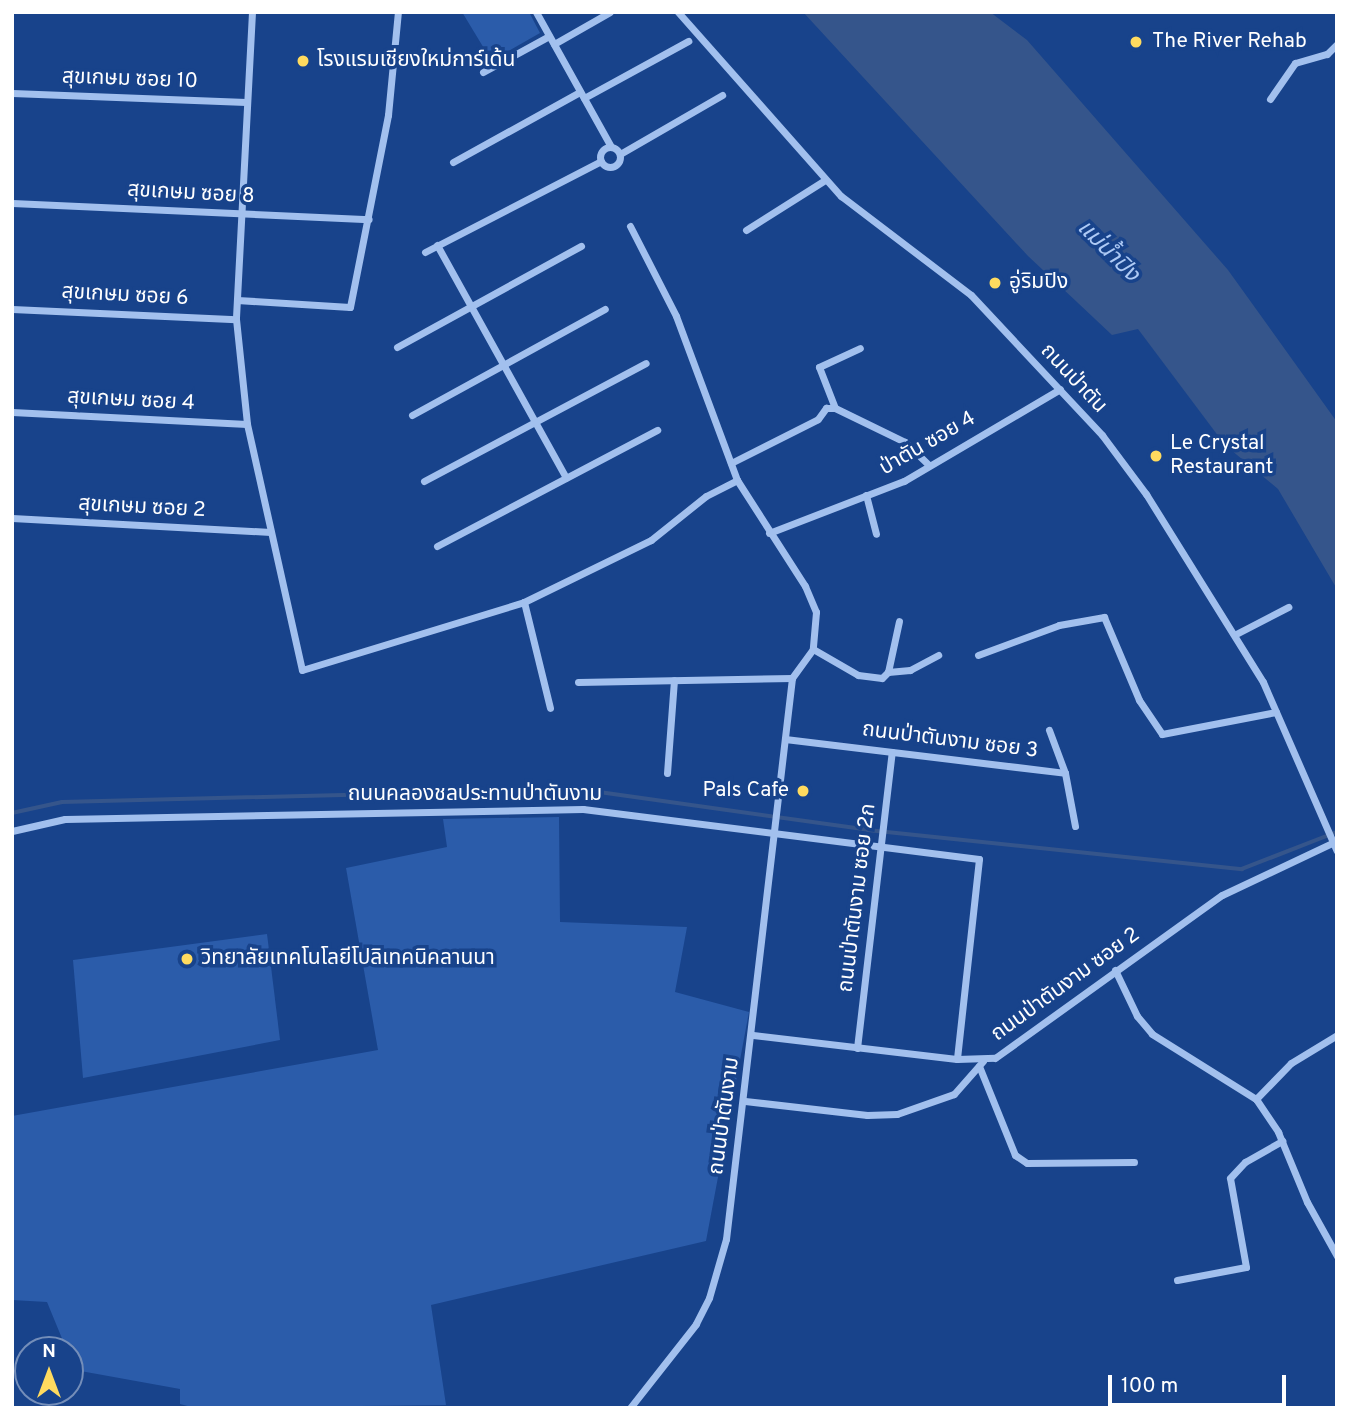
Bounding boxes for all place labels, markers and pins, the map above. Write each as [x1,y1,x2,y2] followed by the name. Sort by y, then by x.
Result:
[1152,29,1307,55] place label: The River Rehab
[1126,32,1146,52] marker: The River Rehab
[317,48,515,74] place label: โรงแรมเชียงใหม่การ์เด้น
[295,53,311,69] marker: โรงแรมเชียงใหม่การ์เด้น
[1009,270,1068,296] place label: อู่ริมปิง
[987,275,1003,291] marker: อู่ริมปิง
[1170,431,1273,481] place label: Le Crystal Restaurant
[1148,448,1164,464] marker: Le Crystal Restaurant
[702,778,789,804] place label: Pals Cafe
[795,783,811,799] marker: Pals Cafe
[201,946,495,972] place label: วิทยาลัยเทคโนโลยีโปลิเทคนิคลานนา
[179,951,195,967] marker: วิทยาลัยเทคโนโลยีโปลิเทคนิคลานนา

